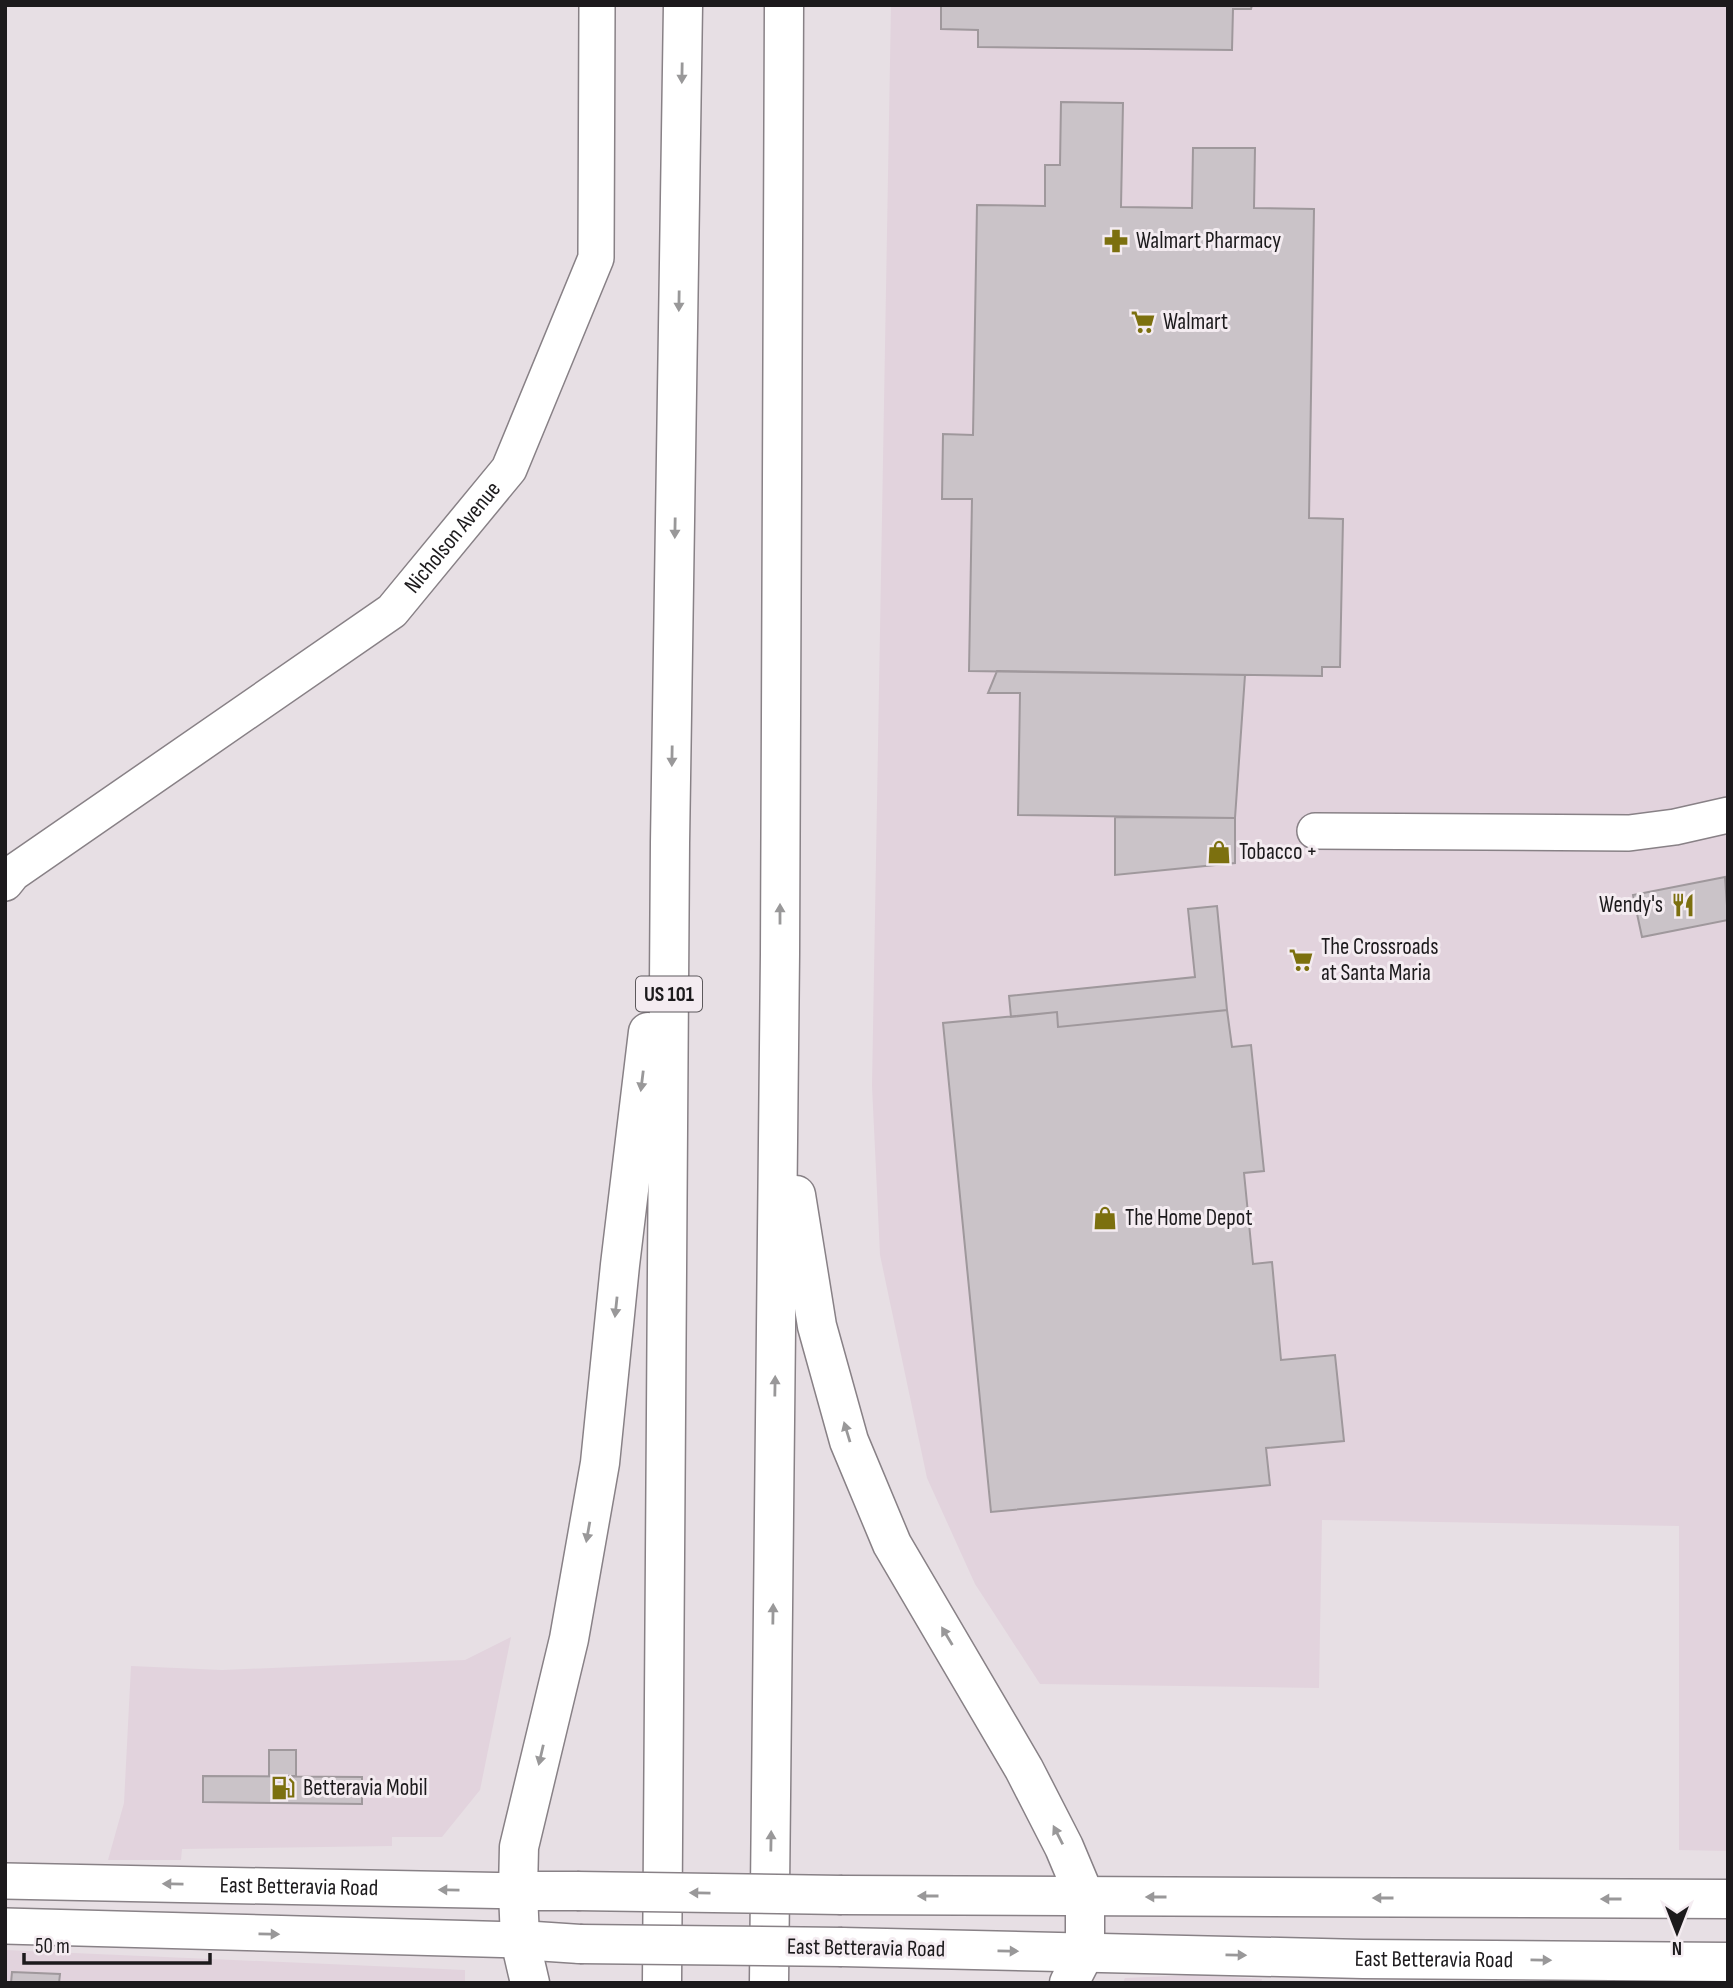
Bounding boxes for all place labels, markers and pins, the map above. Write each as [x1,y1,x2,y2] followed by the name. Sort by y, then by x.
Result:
[1102,227,1130,255] pharmacy icon: Walmart Pharmacy
[1136,227,1281,255] place label: Walmart Pharmacy
[1129,308,1157,336] supermarket icon: Walmart
[1163,308,1228,336] place label: Walmart
[1205,838,1233,866] shop icon: Tobacco +
[1239,838,1317,866] place label: Tobacco +
[1599,891,1663,919] place label: Wendy's
[1669,891,1697,919] restaurant icon: Wendy's
[1321,933,1438,987] place label: The Crossroads at Santa Maria
[1287,946,1315,974] supermarket icon: The Crossroads at Santa Maria
[1091,1204,1119,1232] shop icon: The Home Depot
[1125,1204,1252,1232] place label: The Home Depot
[269,1774,297,1802] fuel station icon: Betteravia Mobil
[303,1774,427,1802] place label: Betteravia Mobil

